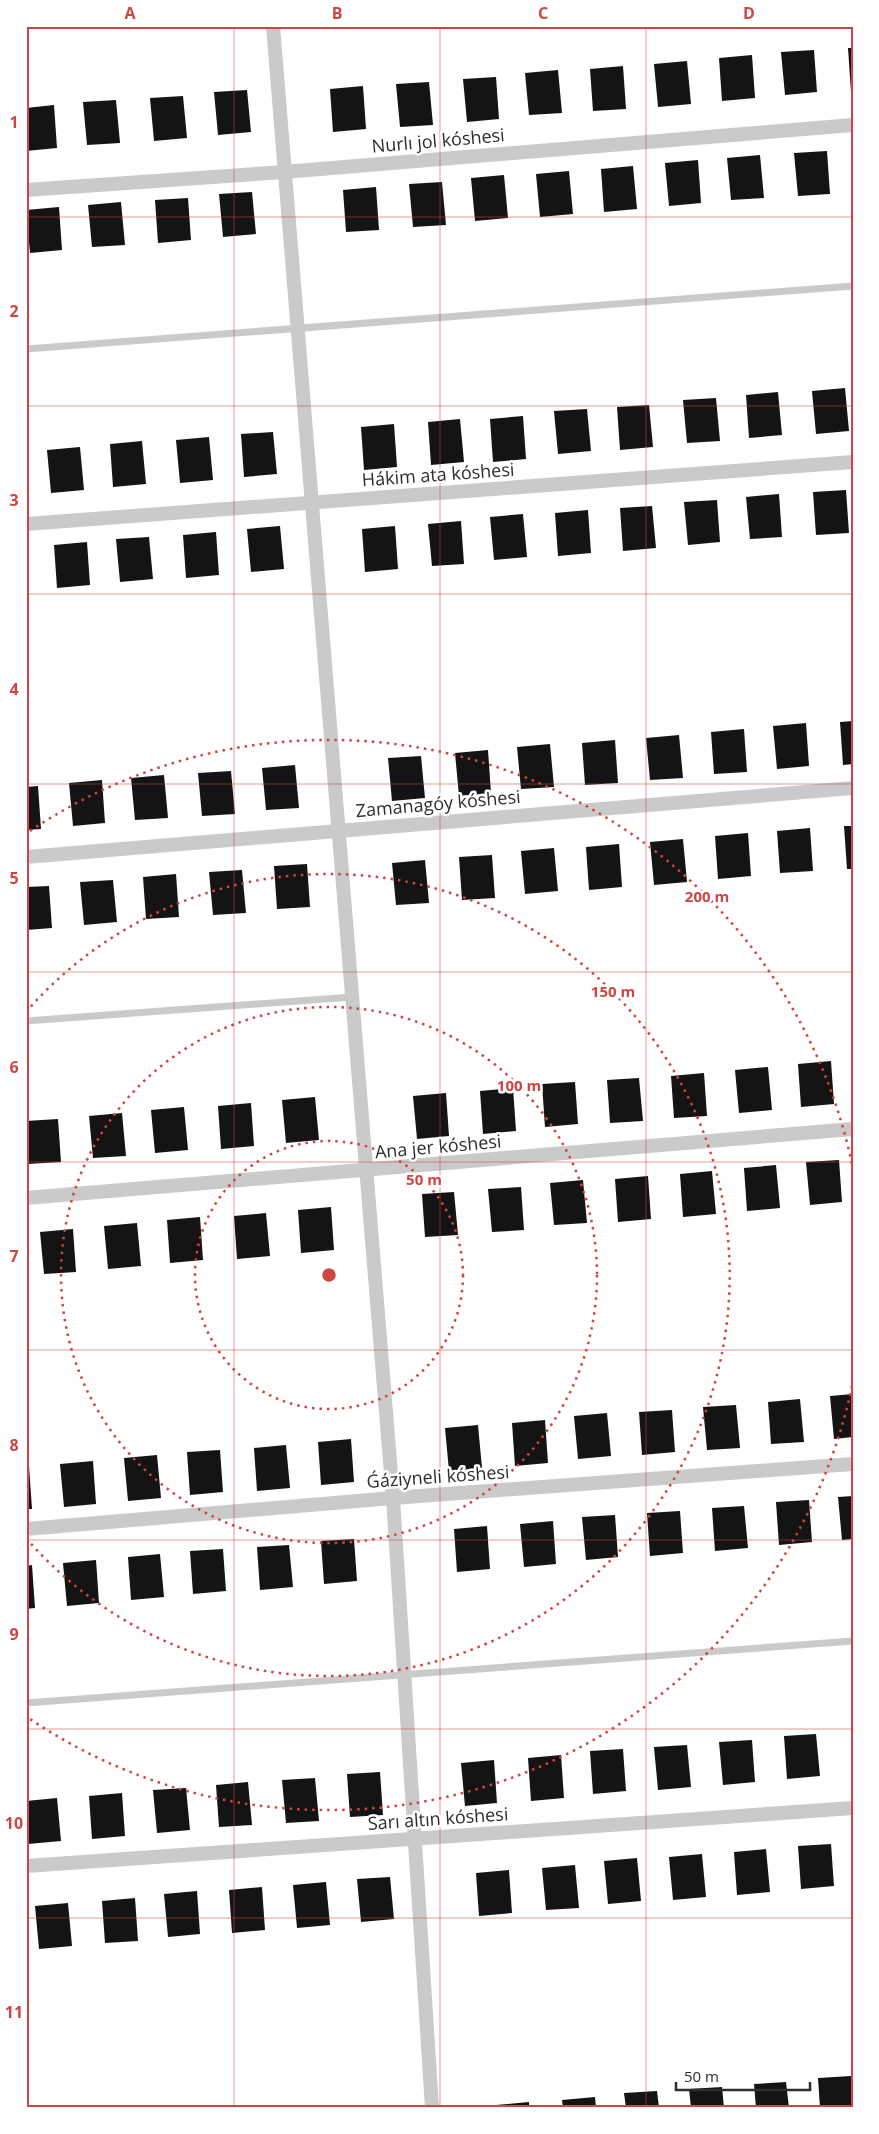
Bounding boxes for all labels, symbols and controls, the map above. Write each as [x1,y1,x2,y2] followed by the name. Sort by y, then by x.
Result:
[124,2,136,24] text: A
[332,2,342,24] text: B
[538,2,548,24] text: C
[743,2,755,24] text: D
[9,111,19,133] text: 1
[370,122,506,158] street label: Nurlı jol kóshesi
[9,300,19,322] text: 2
[361,457,515,491] street label: Hákim ata kóshesi
[9,489,19,511] text: 3
[9,678,19,700] text: 4
[355,784,521,822] street label: Zamanagóy kóshesi
[9,867,19,889] text: 5
[685,886,729,906] text: 200 m
[591,981,635,1001] text: 150 m
[9,1056,19,1078] text: 6
[497,1075,541,1095] text: 100 m
[374,1129,502,1163] street label: Ana jer kóshesi
[406,1169,442,1189] text: 50 m
[9,1245,19,1267] text: 7
[320,1266,338,1284] centre of rings
[9,1434,19,1456] text: 8
[366,1459,510,1493] street label: Ǵáziyneli kóshesi
[9,1623,19,1645] text: 9
[367,1801,509,1835] street label: Sarı altın kóshesi
[5,1812,23,1834] text: 10
[5,2001,23,2023] text: 11
[676,2059,810,2091] scale bar
[684,2066,719,2086] text: 50 m

